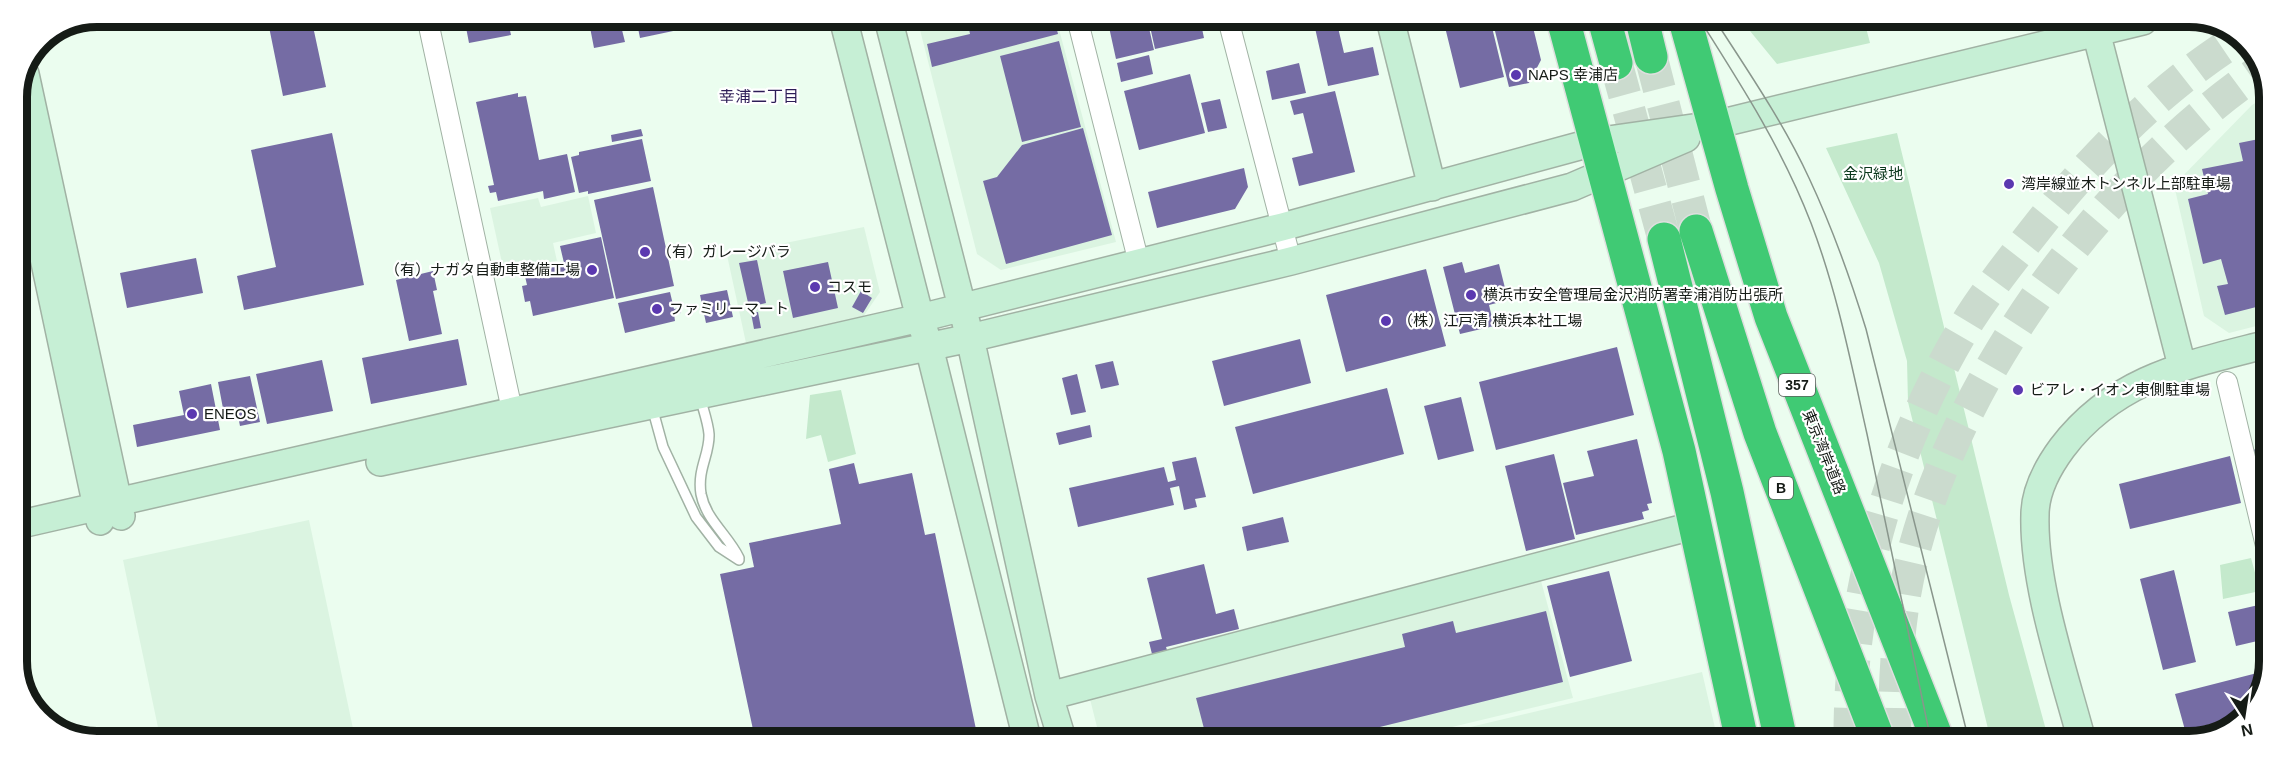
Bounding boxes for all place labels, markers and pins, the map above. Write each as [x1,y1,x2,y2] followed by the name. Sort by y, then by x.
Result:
[1528,66,1618,83] place label: NAPS 幸浦店
[1509,68,1523,82] marker: NAPS 幸浦店
[2021,175,2231,192] place label: 湾岸線並木トンネル上部駐車場
[2002,177,2016,191] marker: 湾岸線並木トンネル上部駐車場
[657,243,791,260] place label: （有）ガレージバラ
[638,245,652,259] marker: （有）ガレージバラ
[385,261,580,278] place label: （有）ナガタ自動車整備工場
[585,263,599,277] marker: （有）ナガタ自動車整備工場
[827,278,872,295] place label: コスモ
[808,280,822,294] marker: コスモ
[1483,286,1783,303] place label: 横浜市安全管理局金沢消防署幸浦消防出張所
[1464,288,1478,302] marker: 横浜市安全管理局金沢消防署幸浦消防出張所
[669,300,789,317] place label: ファミリーマート
[650,302,664,316] marker: ファミリーマート
[1398,312,1582,329] place label: （株）江戸清 横浜本社工場
[1379,314,1393,328] marker: （株）江戸清 横浜本社工場
[2030,381,2210,398] place label: ビアレ・イオン東側駐車場
[2011,383,2025,397] marker: ビアレ・イオン東側駐車場
[204,405,257,422] place label: ENEOS
[185,407,199,421] marker: ENEOS

